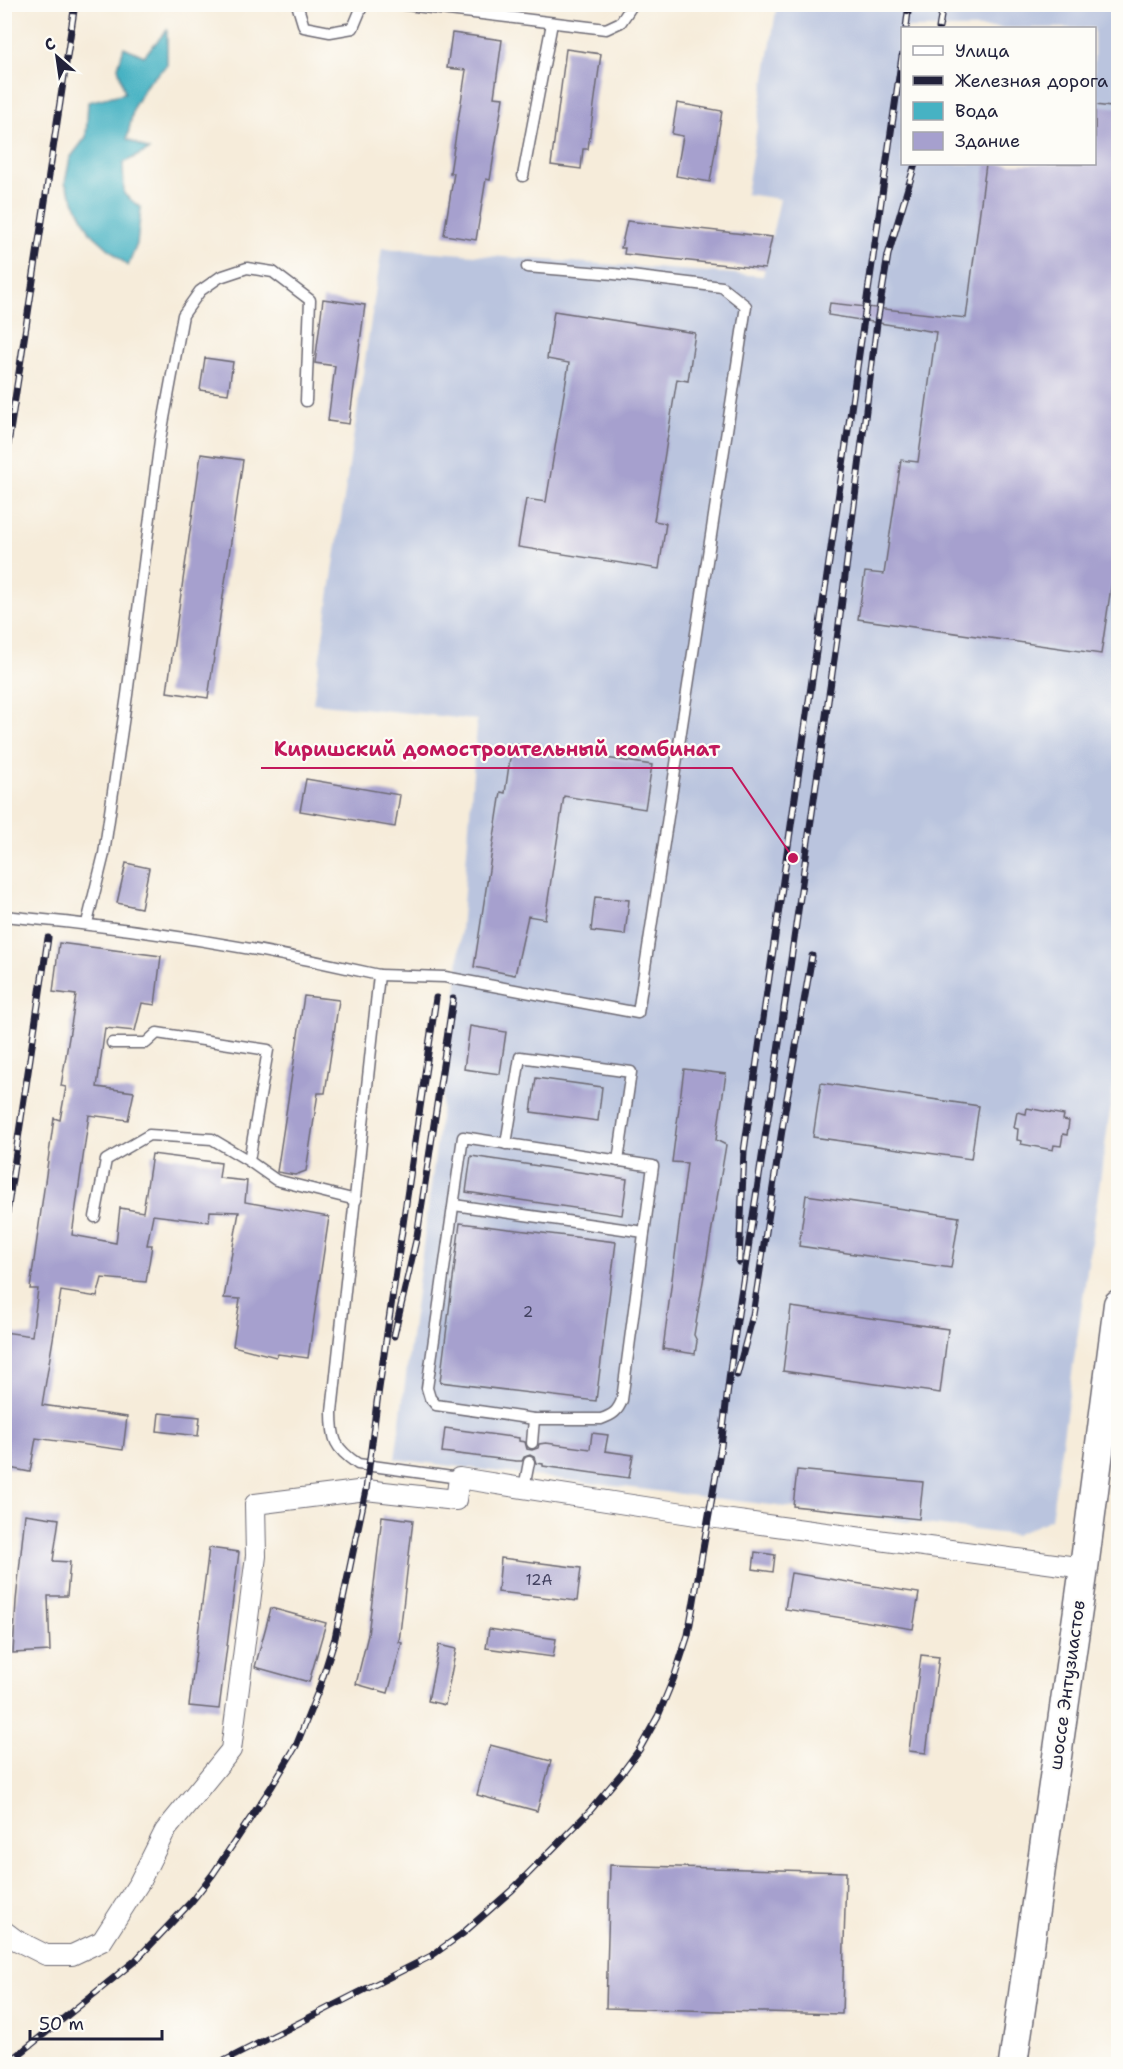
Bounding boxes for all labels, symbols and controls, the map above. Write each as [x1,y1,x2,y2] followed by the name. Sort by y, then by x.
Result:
[27,27,87,87] north arrow
[901,27,1096,165] legend
[41,33,60,56] text: С
[955,39,1009,63] text: Улица
[955,69,1108,93] text: Железная дорога
[955,99,998,123] text: Вода
[955,129,1020,153] text: Здание
[261,730,732,768] callout: Киришский домостроительный комбинат
[274,736,720,762] text: Киришский домостроительный комбинат
[523,1302,533,1322] house number: 2
[526,1570,553,1590] house number: 12А
[1043,1599,1091,1771] street label: шоссе Энтузиастов
[30,2003,162,2041] scale bar
[39,2012,84,2036] text: 50 m

